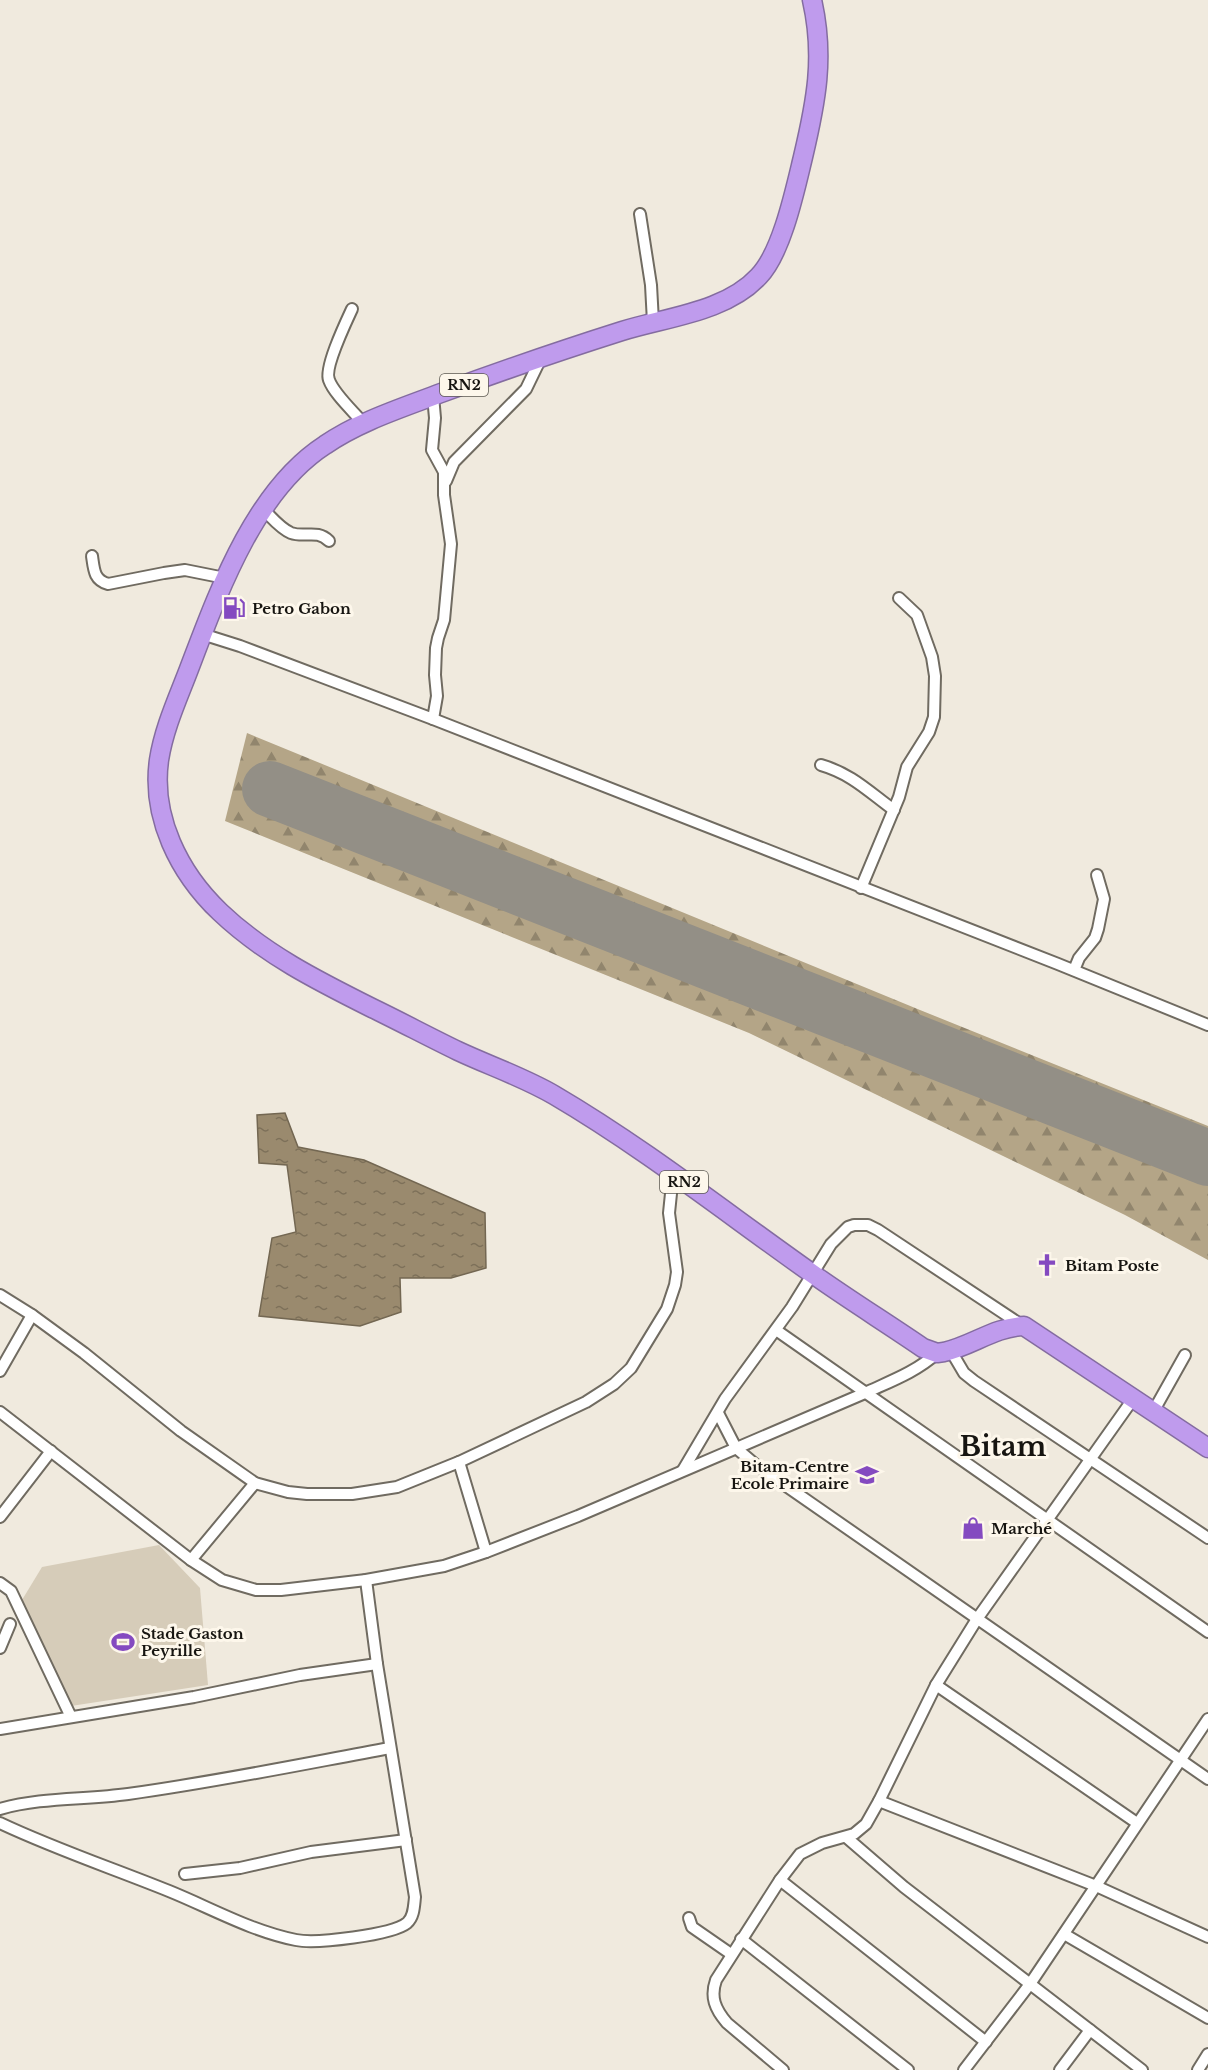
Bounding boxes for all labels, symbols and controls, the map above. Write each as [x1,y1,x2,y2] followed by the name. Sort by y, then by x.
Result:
[440,374,488,396] road number: RN2
[221,595,247,621] fuel station icon: Petro Gabon
[252,599,351,618] place label: Petro Gabon
[660,1171,708,1193] road number: RN2
[1034,1252,1060,1278] church icon: Bitam Poste
[1065,1256,1159,1275] place label: Bitam Poste
[960,1430,1047,1463] district label: Bitam
[731,1457,849,1493] place label: Bitam-Centre Ecole Primaire
[854,1462,880,1488] school or university icon: Bitam-Centre Ecole Primaire
[960,1515,986,1541] shop icon: Marché
[991,1519,1052,1538] place label: Marché
[141,1624,244,1660] place label: Stade Gaston Peyrille
[110,1629,136,1655] sports icon: Stade Gaston Peyrille

